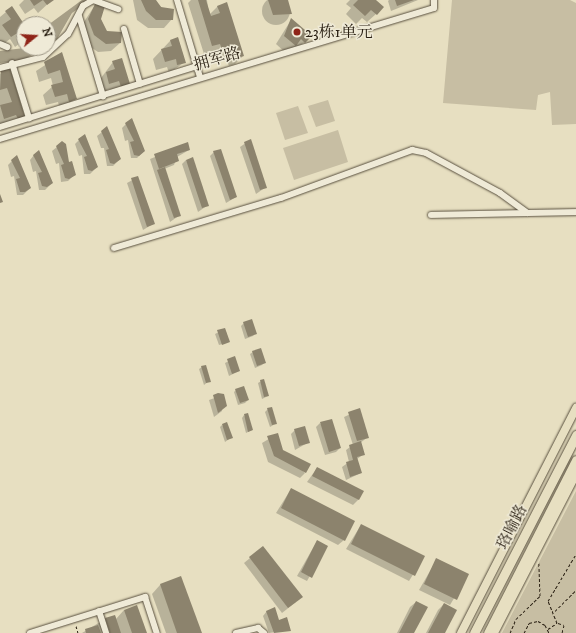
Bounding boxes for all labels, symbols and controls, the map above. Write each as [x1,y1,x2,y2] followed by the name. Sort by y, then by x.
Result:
[16,16,56,56] north arrow
[305,22,373,42] place label: 23栋1单元
[38,26,55,39] text: N
[292,27,302,37] marker: 23栋1单元
[191,43,243,75] street label: 拥军路
[493,501,531,553] street label: 珞喻路

